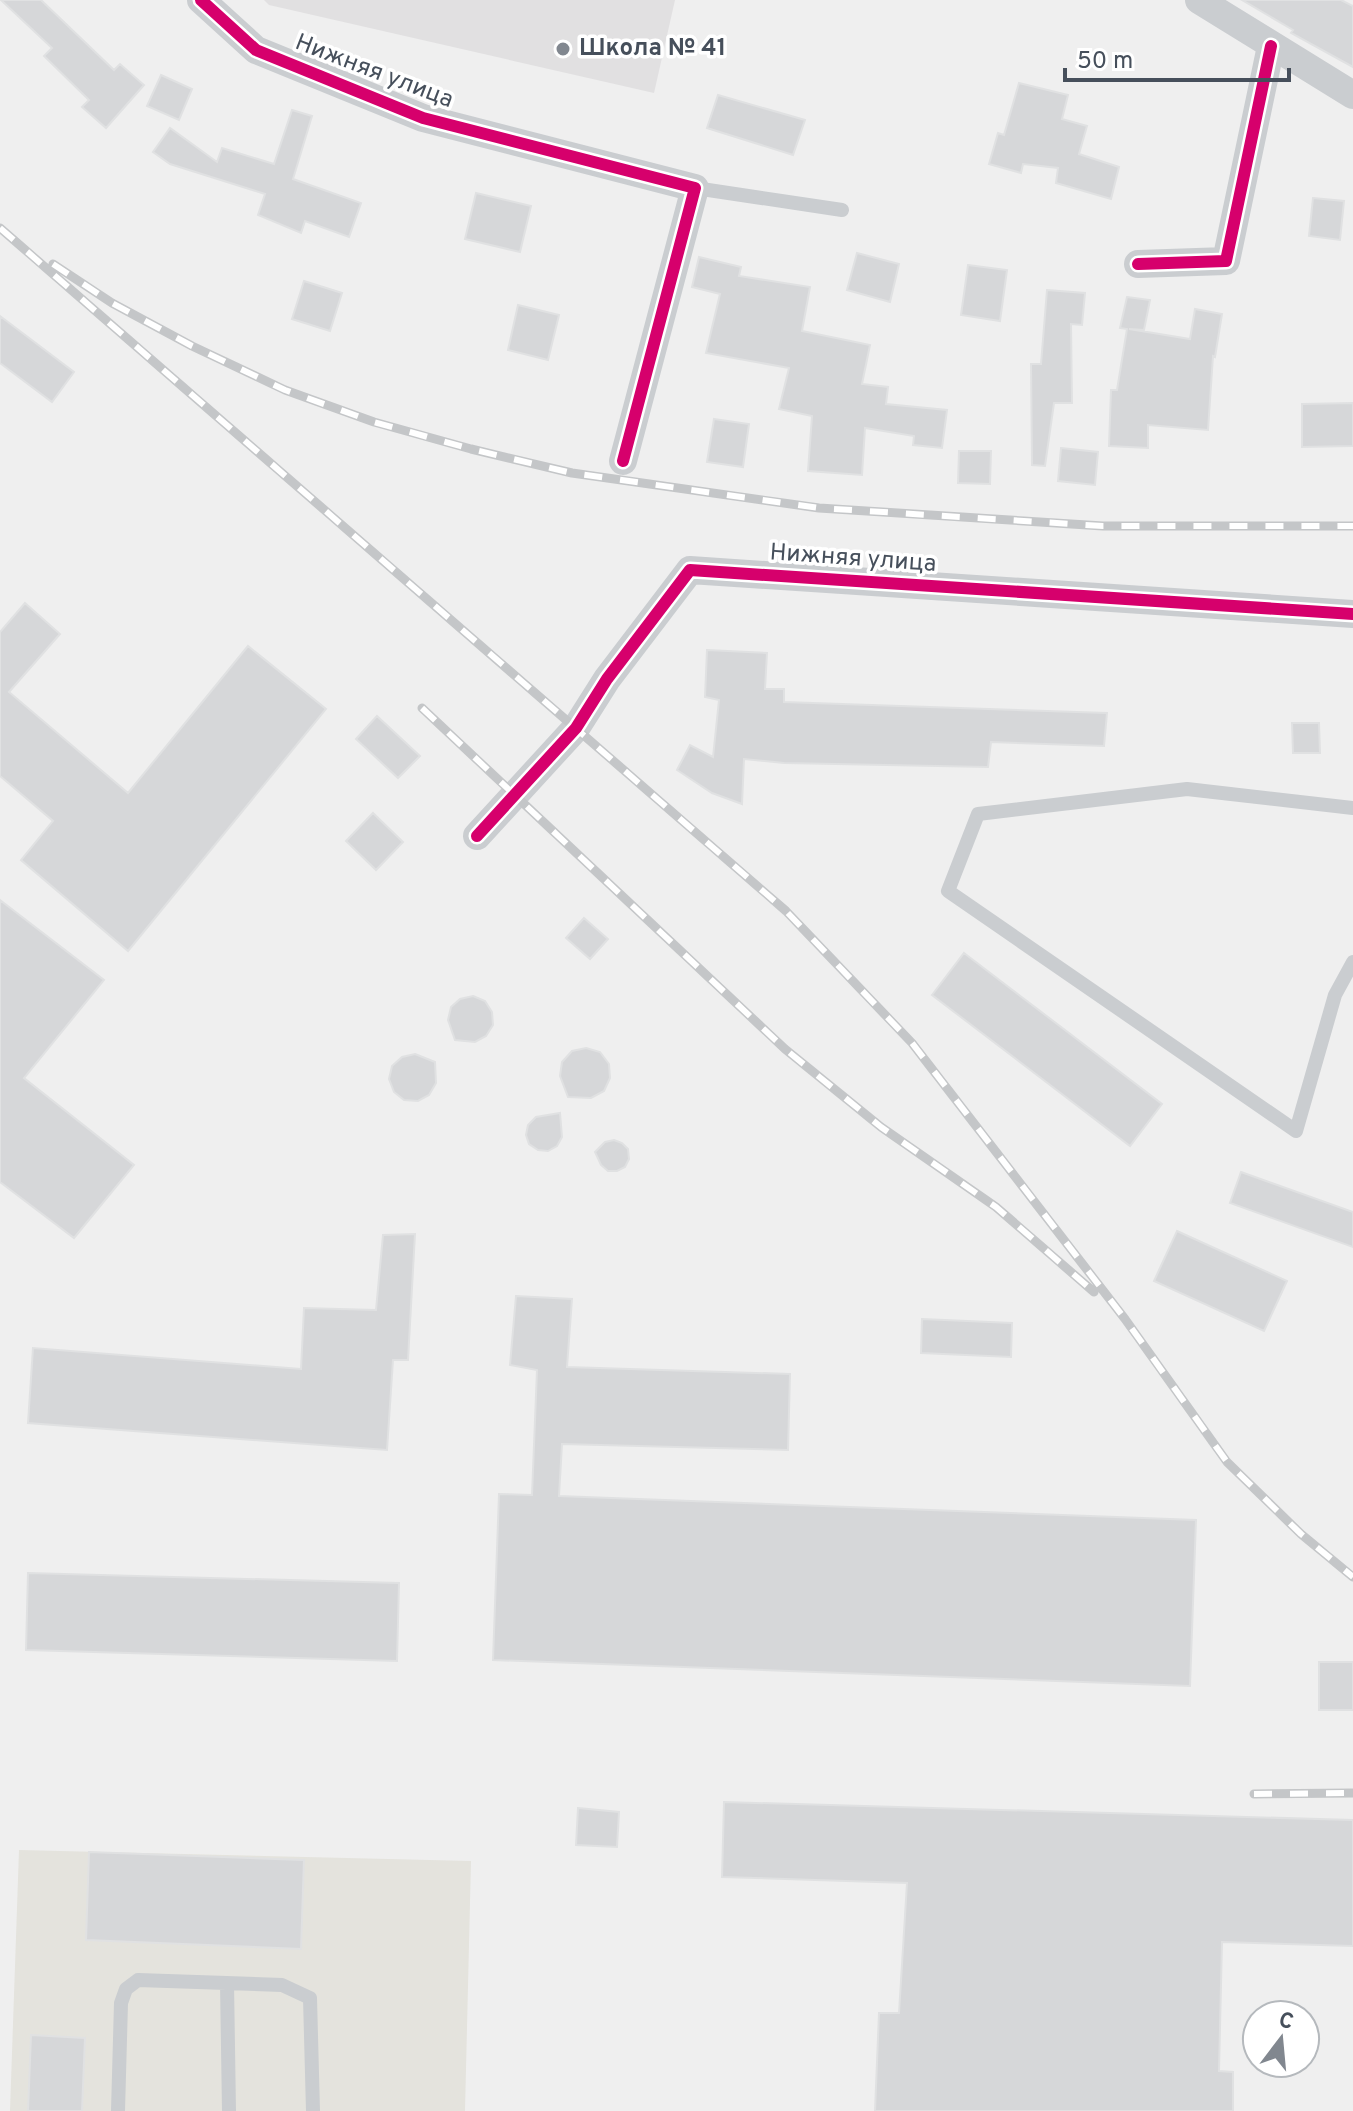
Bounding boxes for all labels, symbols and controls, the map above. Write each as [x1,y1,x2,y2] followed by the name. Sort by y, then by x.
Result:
[291,28,457,116] street label: Нижняя улица
[1065,32,1289,82] scale bar
[579,34,726,64] place label: Школа № 41
[554,40,572,58] marker: Школа № 41
[1077,47,1133,77] text: 50 m
[769,538,937,580] street label: Нижняя улица
[1241,1999,1321,2079] north arrow
[1275,2007,1296,2037] text: С

